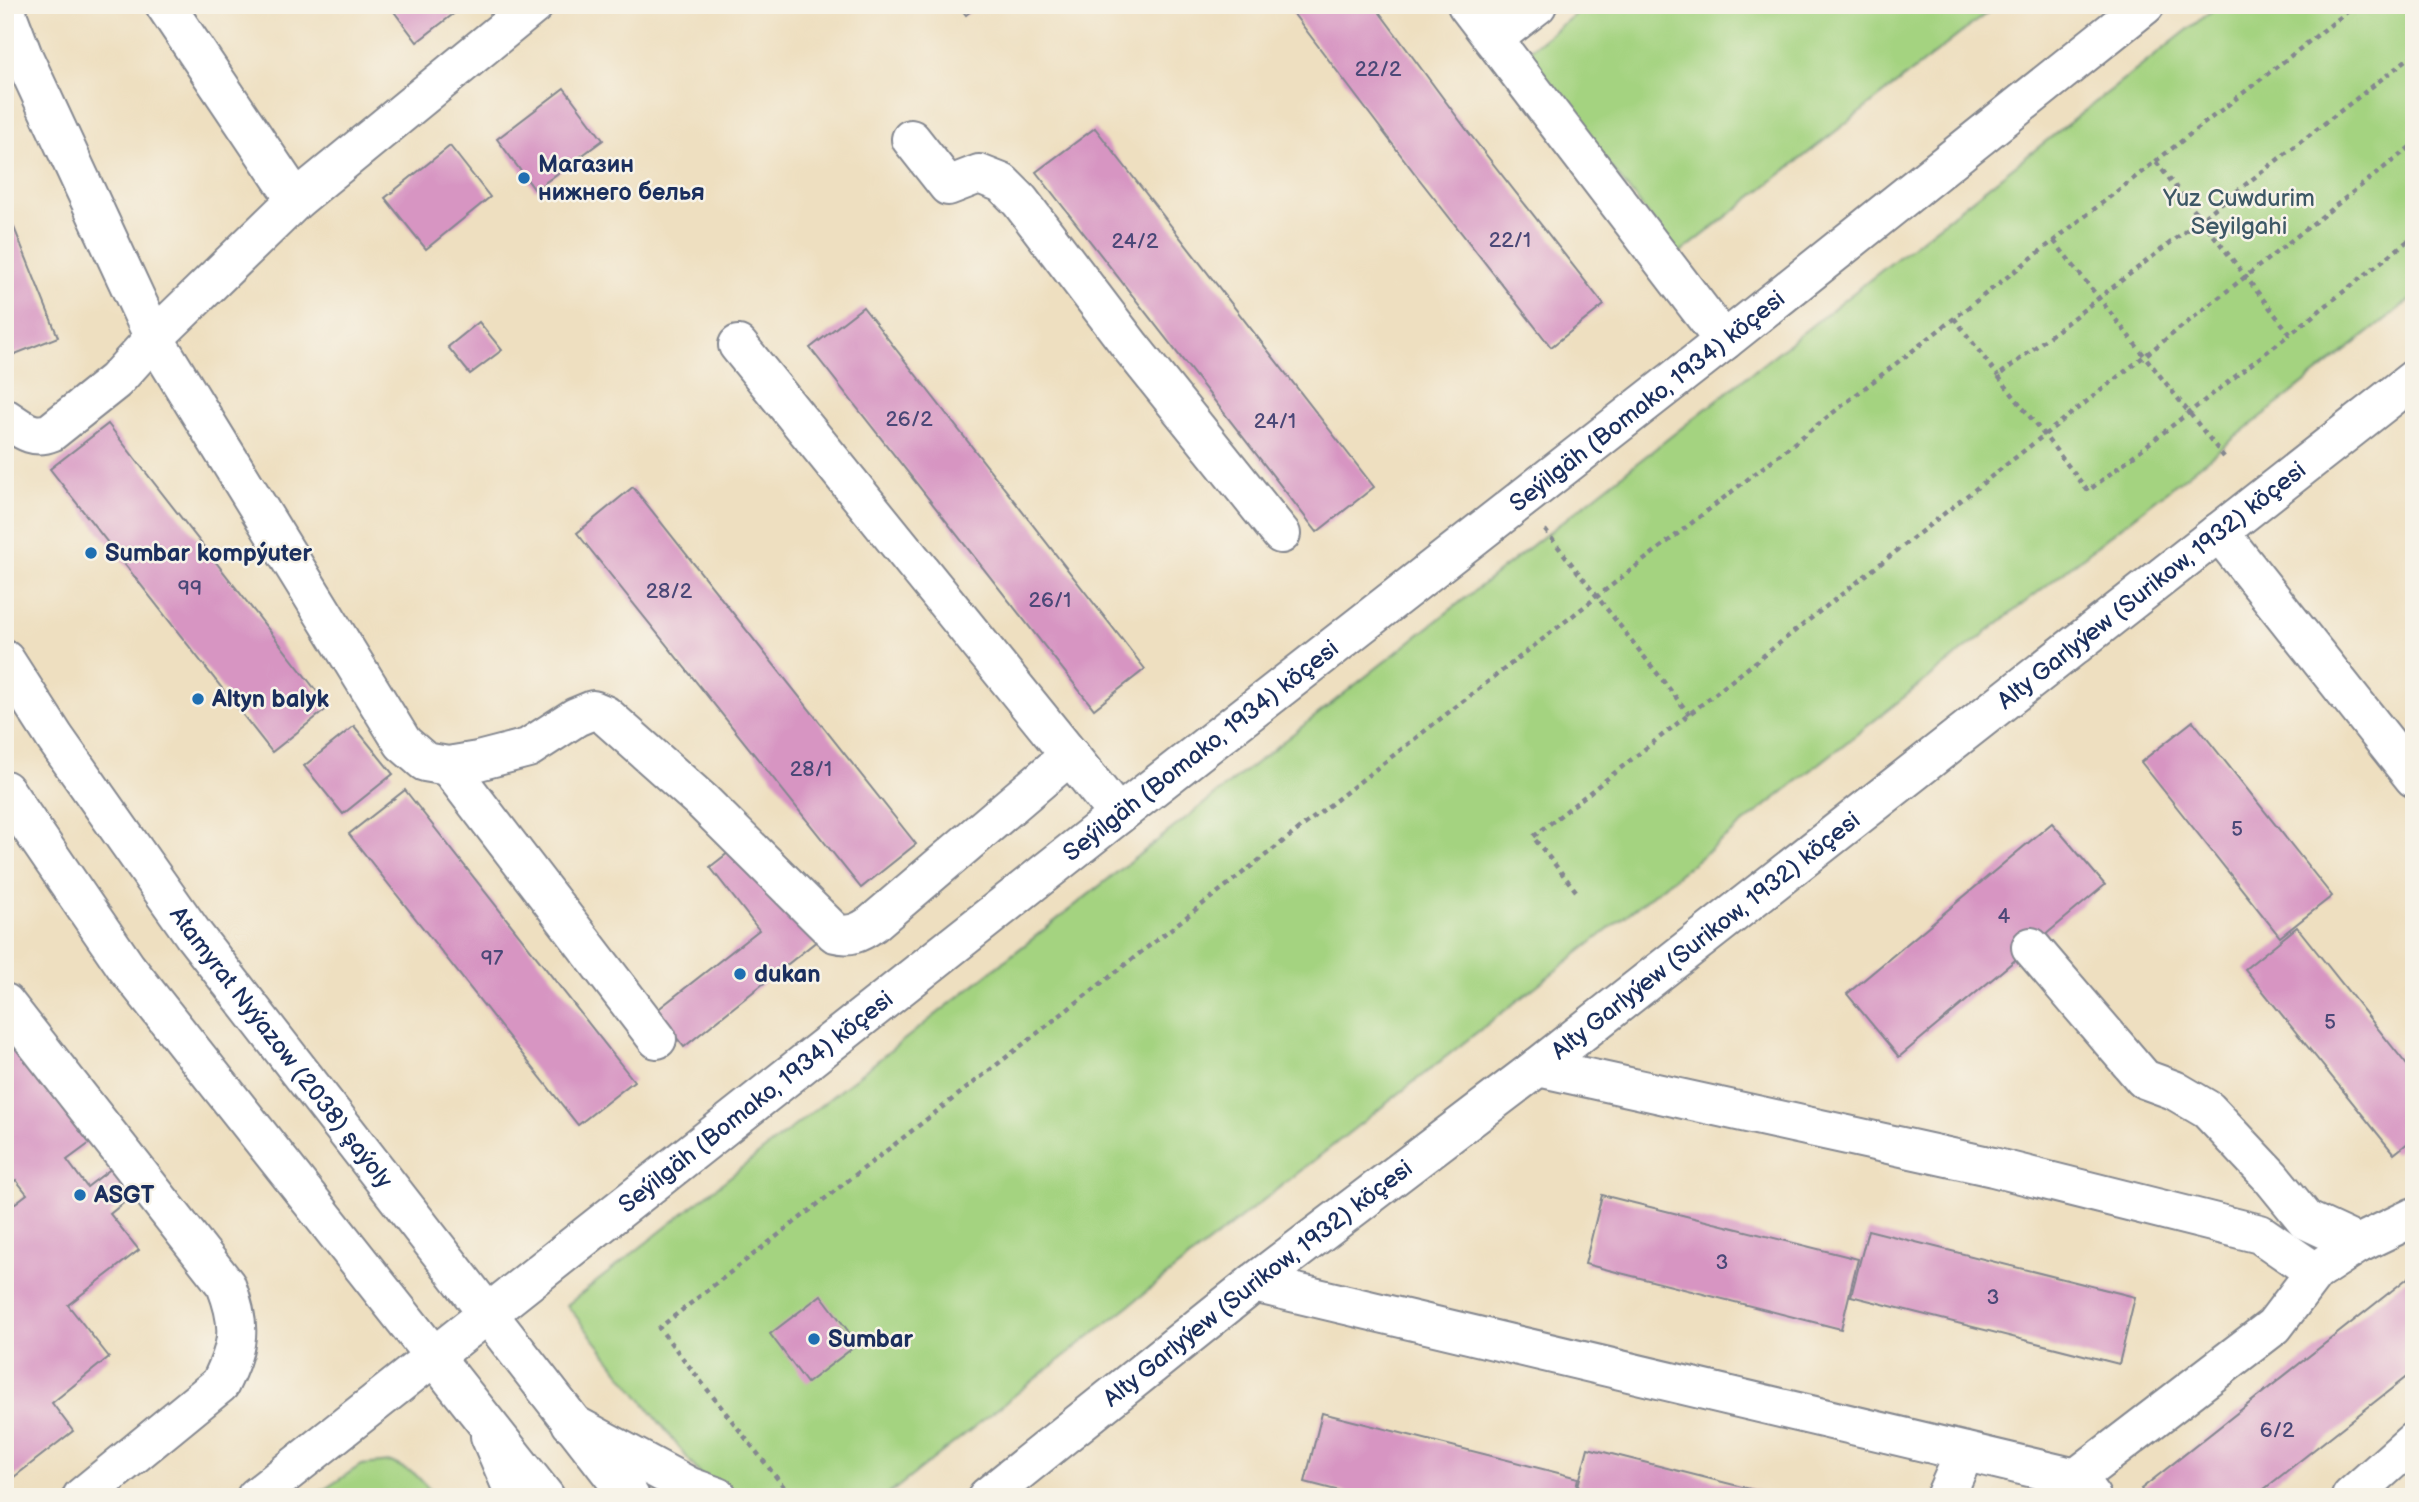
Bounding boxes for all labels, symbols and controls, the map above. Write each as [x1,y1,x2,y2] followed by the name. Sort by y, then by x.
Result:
[1355,57,1402,82] house number: 22/2
[538,150,705,207] place label: Магазин нижнего белья
[516,170,532,186] marker: Магазин нижнего белья
[2162,184,2315,241] park label: Yuz Cuwdurim Seyilgahi
[1489,228,1531,253] house number: 22/1
[1112,229,1159,254] house number: 24/2
[1504,284,1791,518] street label: Seýilgäh (Bomako, 1934) köçesi
[885,407,933,432] house number: 26/2
[1254,409,1296,434] house number: 24/1
[1992,456,2312,716] street label: Alty Garlyýew (Surikow, 1932) köçesi
[105,539,312,568] place label: Sumbar kompýuter
[83,545,99,561] marker: Sumbar kompýuter
[178,576,202,601] house number: 99
[646,579,693,604] house number: 28/2
[1029,588,1071,613] house number: 26/1
[1057,634,1344,868] street label: Seýilgäh (Bomako, 1934) köçesi
[211,685,329,714] place label: Altyn balyk
[190,691,206,707] marker: Altyn balyk
[790,757,832,782] house number: 28/1
[1546,806,1866,1066] street label: Alty Garlyýew (Surikow, 1932) köçesi
[2231,817,2243,842] house number: 5
[163,901,399,1194] street label: Atamyrat Nyýazow (2038) şaýoly
[1998,904,2011,929] house number: 4
[481,946,504,971] house number: 97
[754,960,821,989] place label: dukan
[732,966,748,982] marker: dukan
[613,985,899,1220] street label: Seýilgäh (Bomako, 1934) köçesi
[2324,1010,2336,1035] house number: 5
[1098,1154,1418,1413] street label: Alty Garlyýew (Surikow, 1932) köçesi
[93,1181,155,1210] place label: ASGT
[72,1187,88,1203] marker: ASGT
[1716,1250,1728,1275] house number: 3
[1987,1285,1999,1310] house number: 3
[828,1325,914,1354] place label: Sumbar
[806,1331,822,1347] marker: Sumbar
[2260,1418,2295,1443] house number: 6/2

